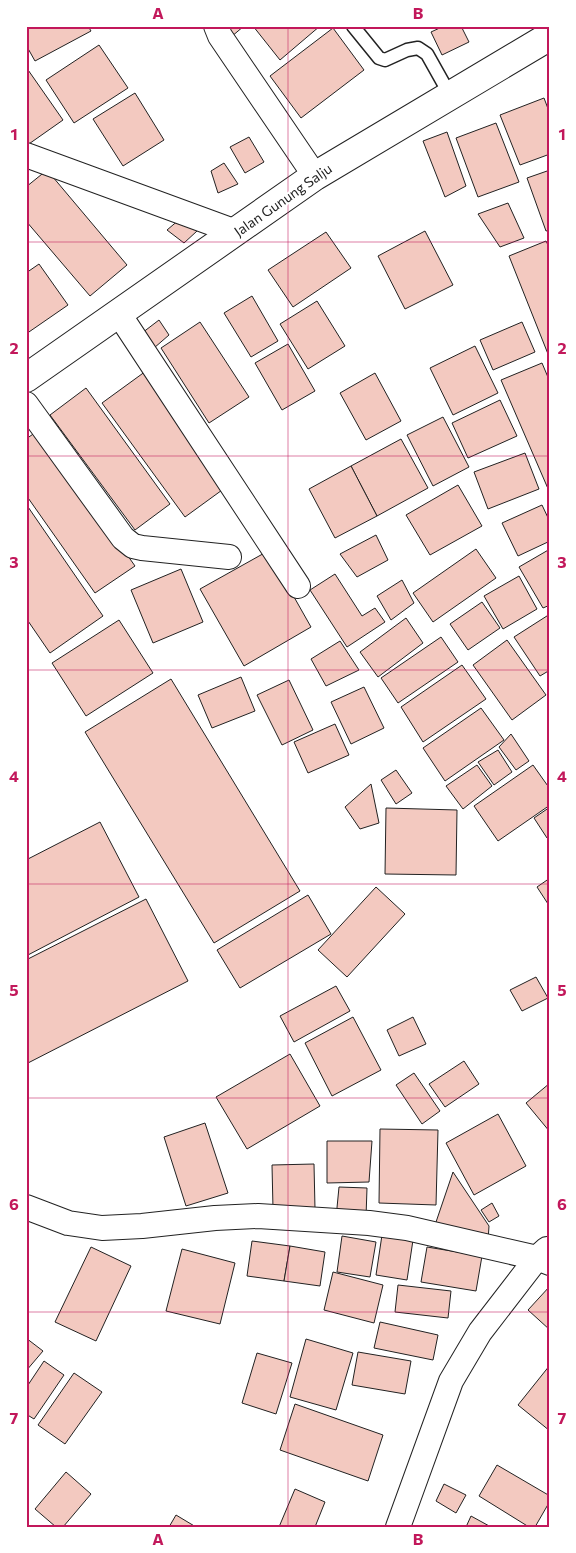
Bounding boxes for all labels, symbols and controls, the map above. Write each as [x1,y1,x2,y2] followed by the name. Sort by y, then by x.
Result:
[152,3,164,22] text: A
[413,3,424,22] text: B
[10,124,18,143] text: 1
[558,124,566,143] text: 1
[230,159,335,240] street label: Jalan Gunung Salju
[9,338,19,357] text: 2
[557,338,567,357] text: 2
[9,552,19,571] text: 3
[557,552,567,571] text: 3
[9,766,19,785] text: 4
[557,766,567,785] text: 4
[9,980,19,999] text: 5
[557,980,567,999] text: 5
[9,1194,19,1213] text: 6
[557,1194,567,1213] text: 6
[10,1408,19,1427] text: 7
[558,1408,567,1427] text: 7
[152,1529,164,1548] text: A
[413,1529,424,1548] text: B

